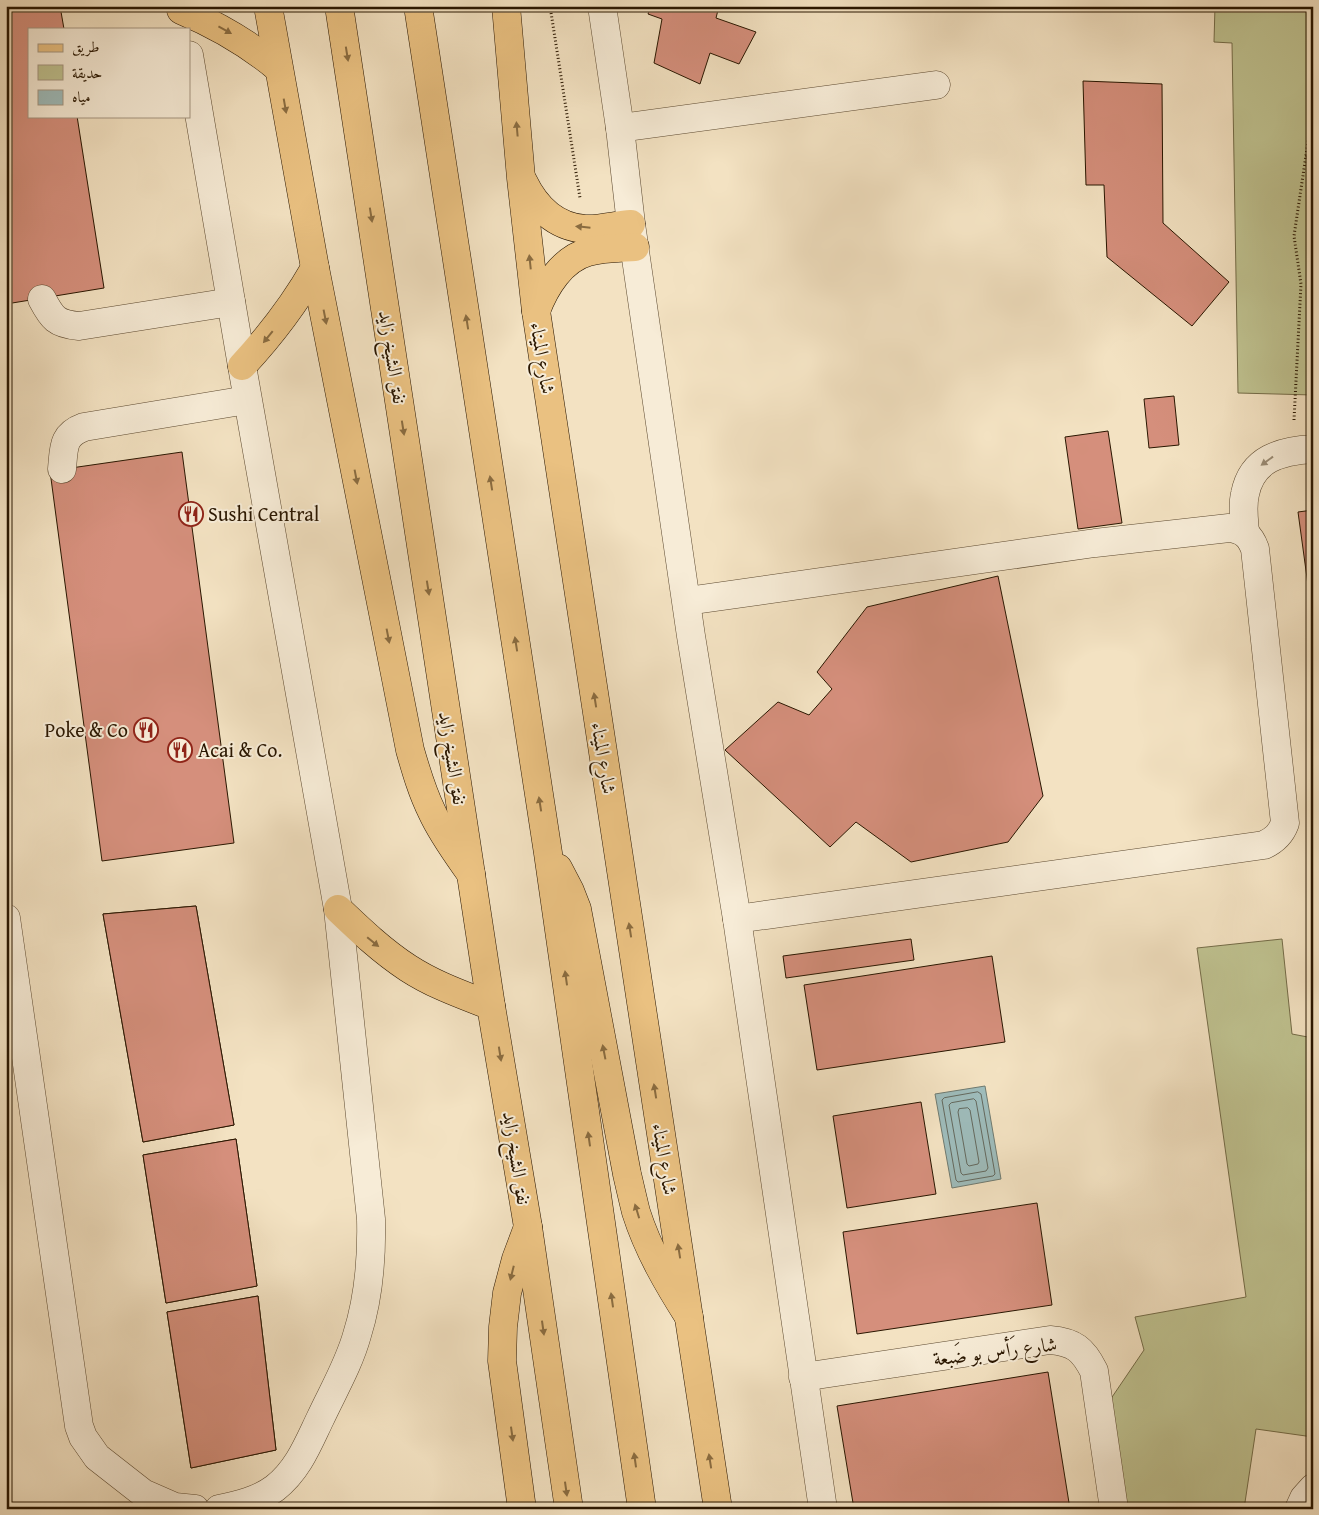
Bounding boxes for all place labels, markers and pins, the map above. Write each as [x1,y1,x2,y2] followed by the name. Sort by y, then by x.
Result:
[208,499,320,528] place label: Sushi Central
[178,501,204,527] restaurant icon: Sushi Central
[45,715,128,744] place label: Poke & Co
[133,717,159,743] restaurant icon: Poke & Co
[198,735,282,764] place label: Acai & Co.
[167,737,193,763] restaurant icon: Acai & Co.

